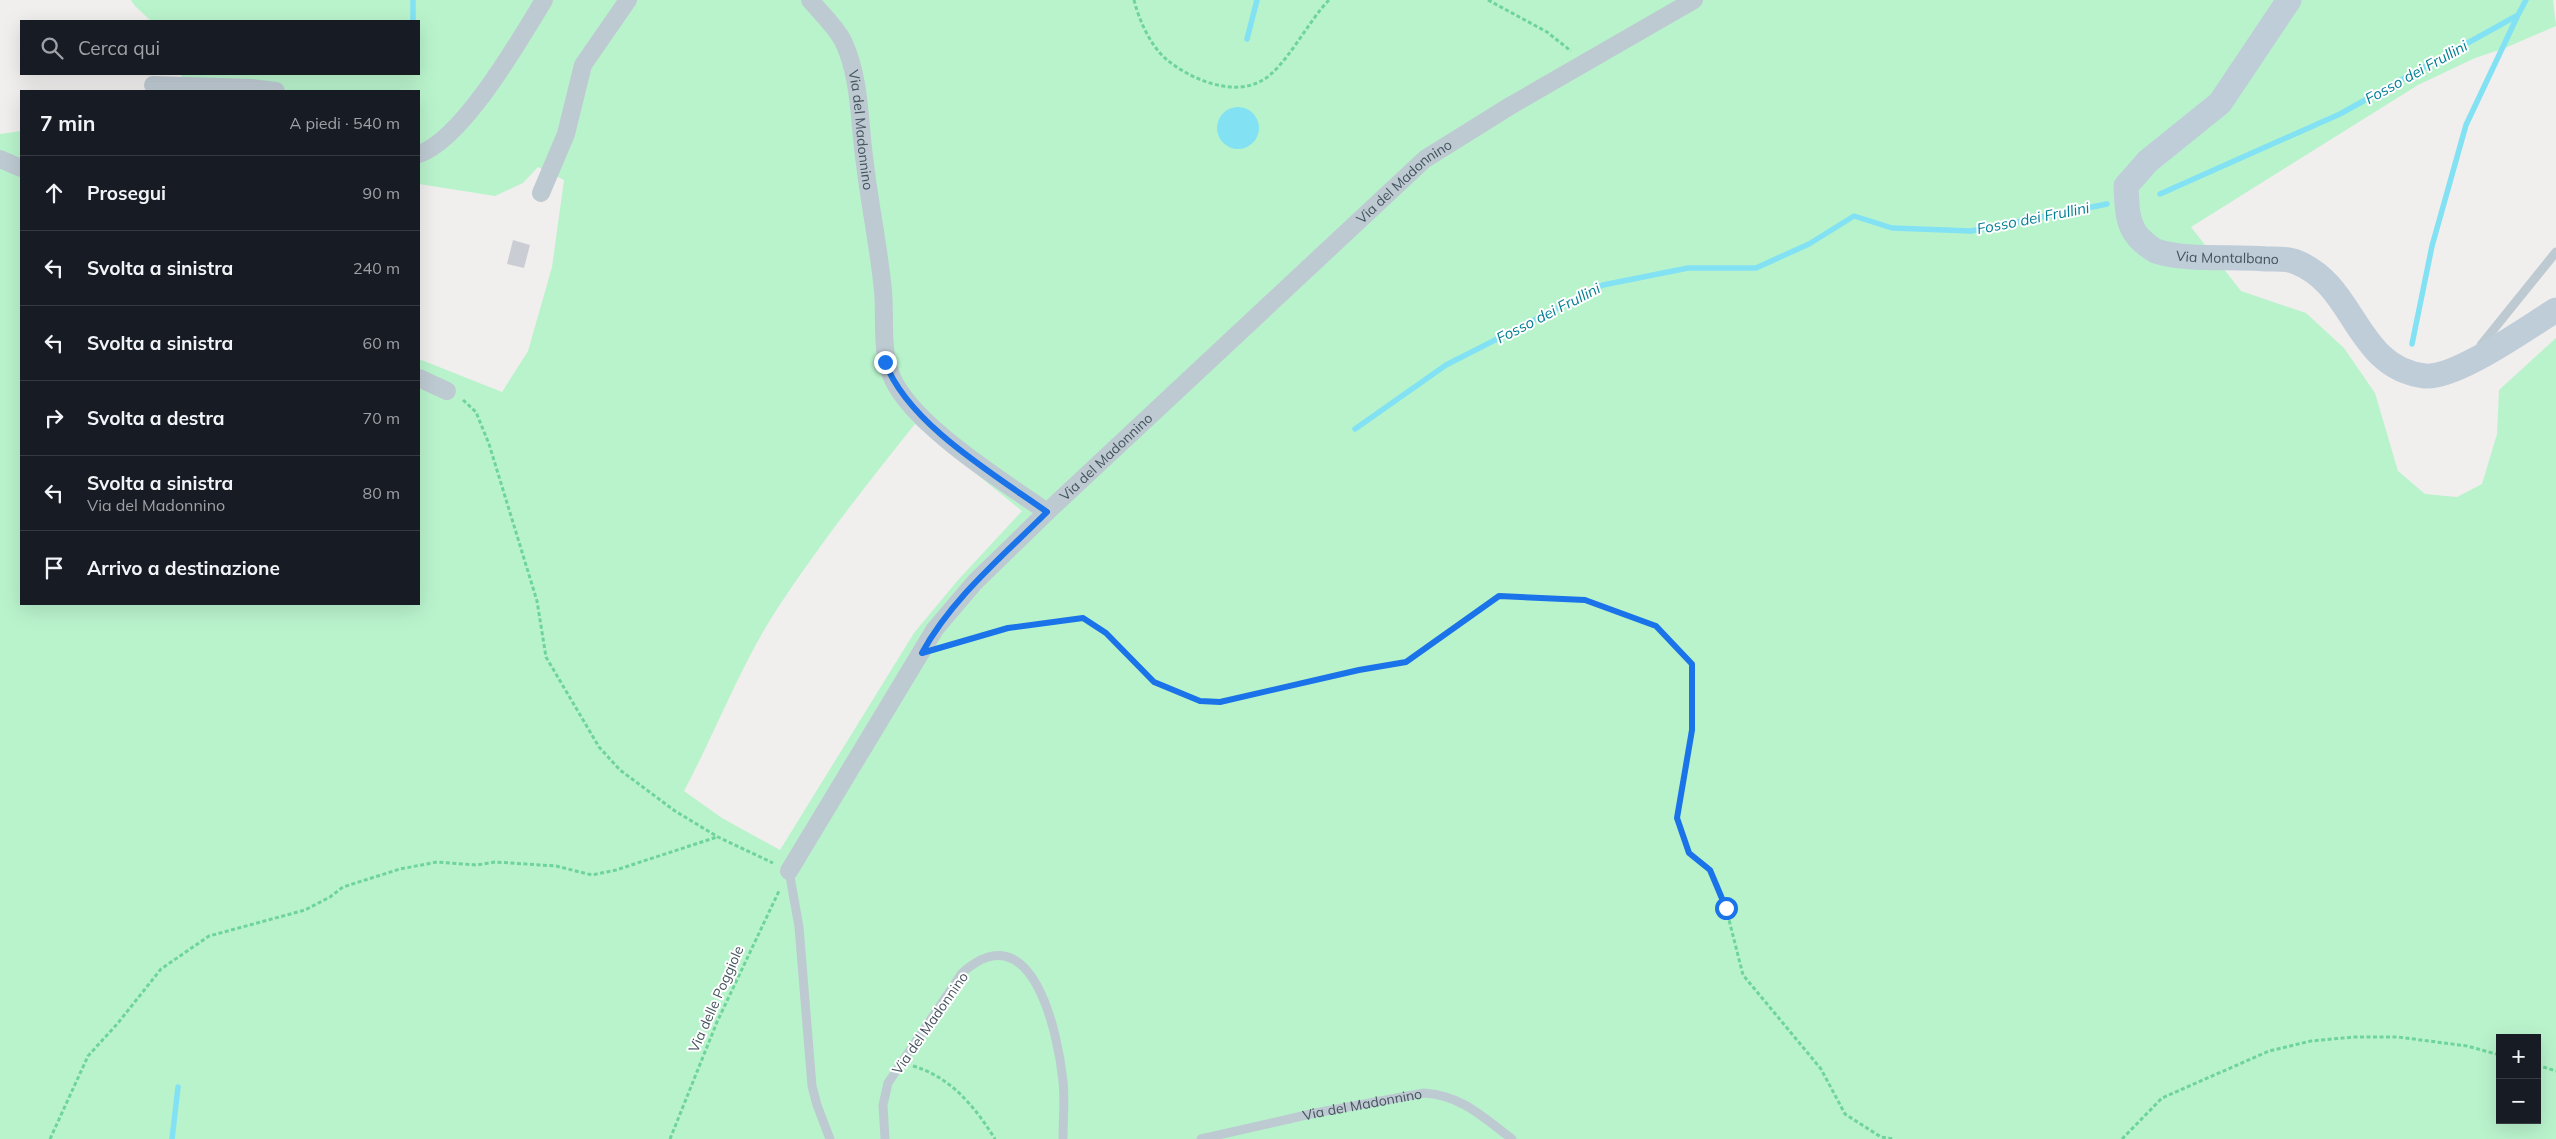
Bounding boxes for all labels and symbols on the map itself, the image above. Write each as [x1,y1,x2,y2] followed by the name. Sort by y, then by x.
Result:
[2361,36,2471,108] water label: Fosso dei Frullini
[844,68,877,191] street label: Via del Madonnino
[1352,135,1455,228] street label: Via del Madonnino
[1975,198,2091,238] water label: Fosso dei Frullini
[2175,247,2279,268] street label: Via Montalbano
[1493,278,1604,347] water label: Fosso dei Frullini
[874,351,897,374] route end
[1056,409,1156,505] street label: Via del Madonnino
[1715,897,1738,920] route start
[684,943,748,1055] street label: Via delle Poggiole
[888,968,972,1078] street label: Via del Madonnino
[1301,1085,1423,1125] street label: Via del Madonnino

